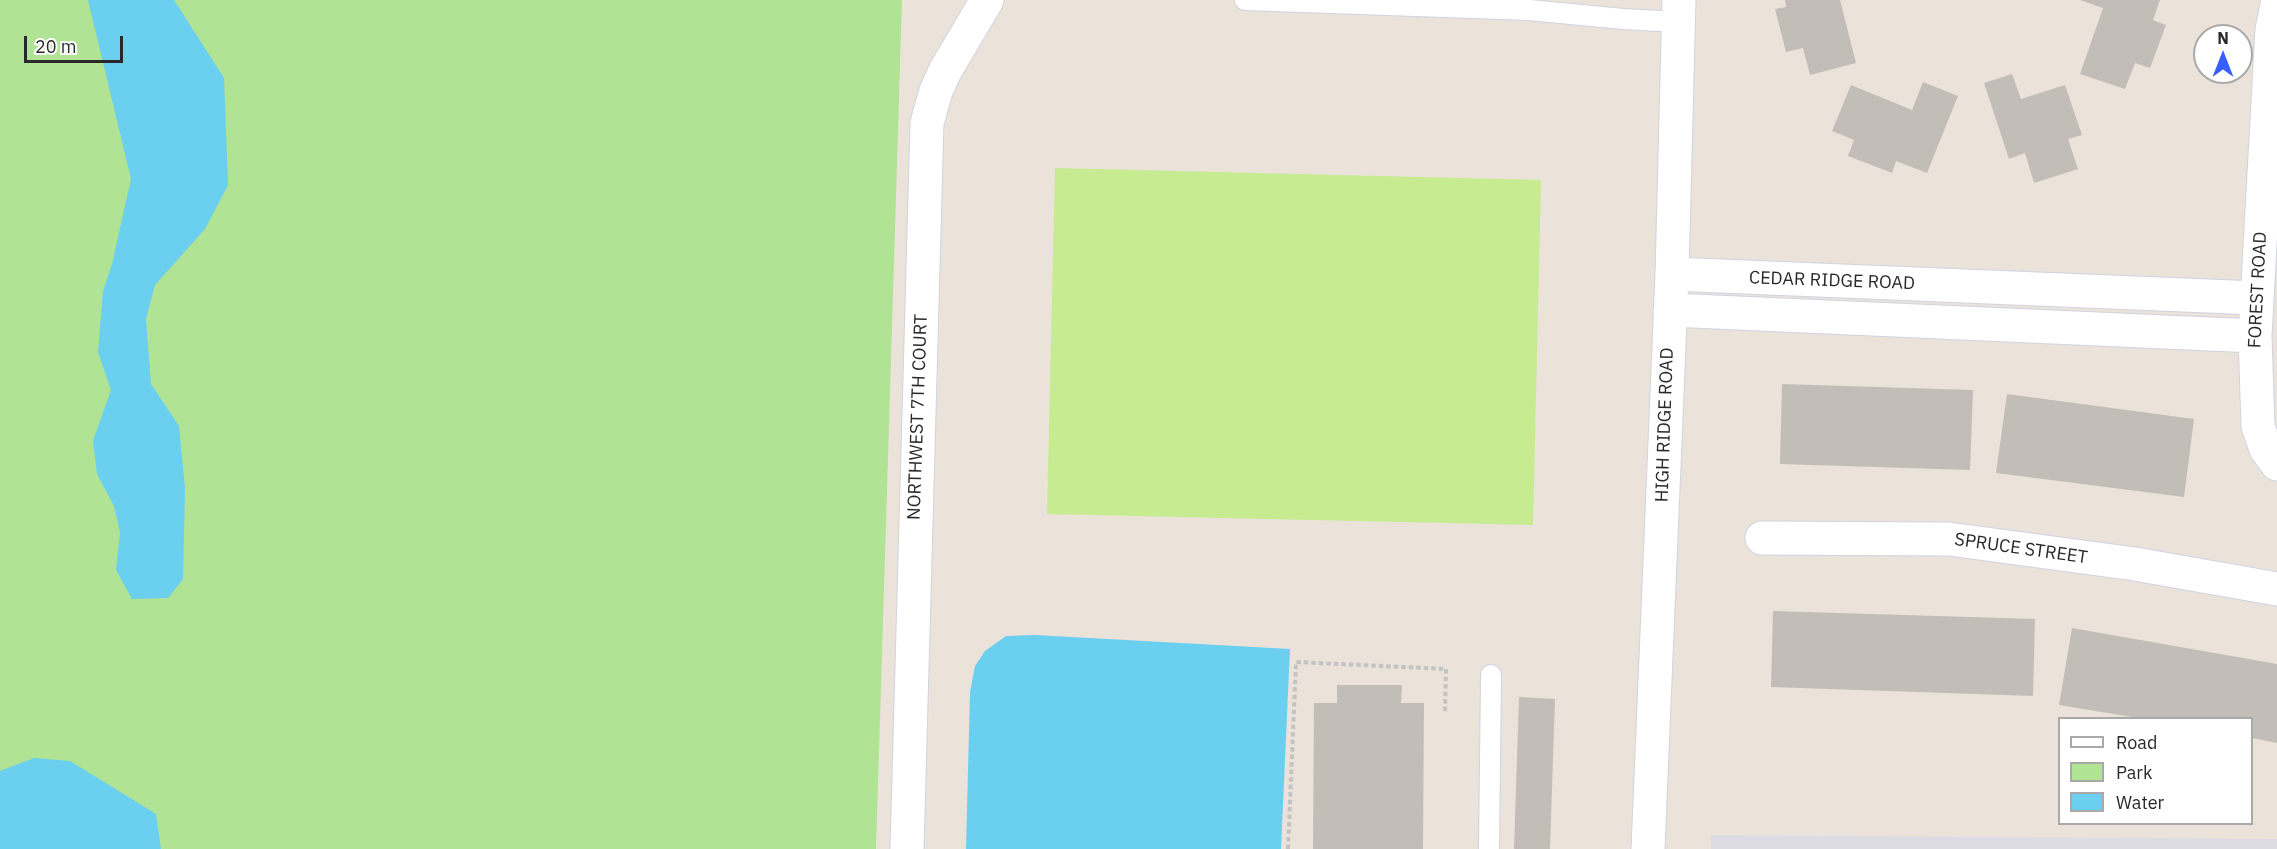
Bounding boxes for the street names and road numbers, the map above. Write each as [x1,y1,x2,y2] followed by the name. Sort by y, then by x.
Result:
[2244,231,2272,349] street label: FOREST ROAD
[1749,267,1915,295] street label: CEDAR RIDGE ROAD
[904,314,932,520] street label: NORTHWEST 7TH COURT
[1652,347,1678,503] street label: HIGH RIDGE ROAD
[1953,529,2089,569] street label: SPRUCE STREET

